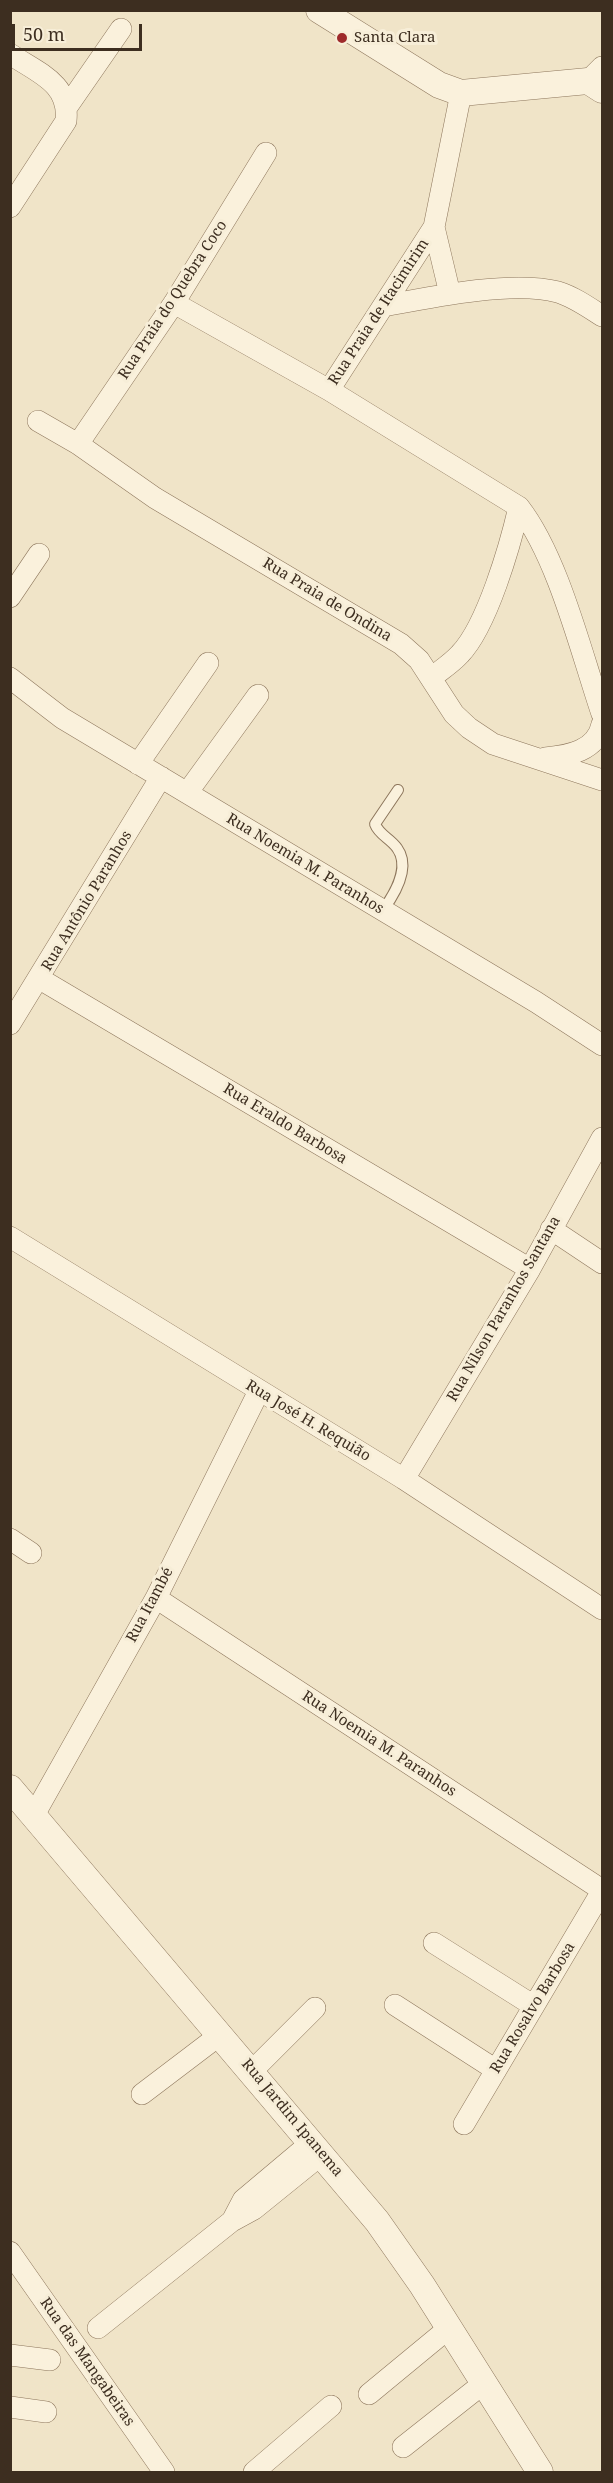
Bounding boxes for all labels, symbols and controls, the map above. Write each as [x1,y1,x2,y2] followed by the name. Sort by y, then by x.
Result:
[15,12,146,50] scale bar
[23,22,65,46] text: 50 m
[354,29,435,47] place label: Santa Clara
[335,31,349,45] marker: Santa Clara
[115,217,231,383] street label: Rua Praia do Quebra Coco
[325,236,433,388] street label: Rua Praia de Itacimirim
[259,554,395,646] street label: Rua Praia de Ondina
[223,810,387,918] street label: Rua Noemia M. Paranhos
[38,828,136,974] street label: Rua Antônio Paranhos
[220,1080,350,1168] street label: Rua Eraldo Barbosa
[443,1213,565,1405] street label: Rua Nilson Paranhos Santana
[242,1377,374,1465] street label: Rua José H. Requião
[123,1564,177,1646] street label: Rua Itambé
[299,1687,459,1801] street label: Rua Noemia M. Paranhos
[487,1939,579,2077] street label: Rua Rosalvo Barbosa
[237,2055,347,2181] street label: Rua Jardim Ipanema
[36,2294,138,2430] street label: Rua das Mangabeiras

